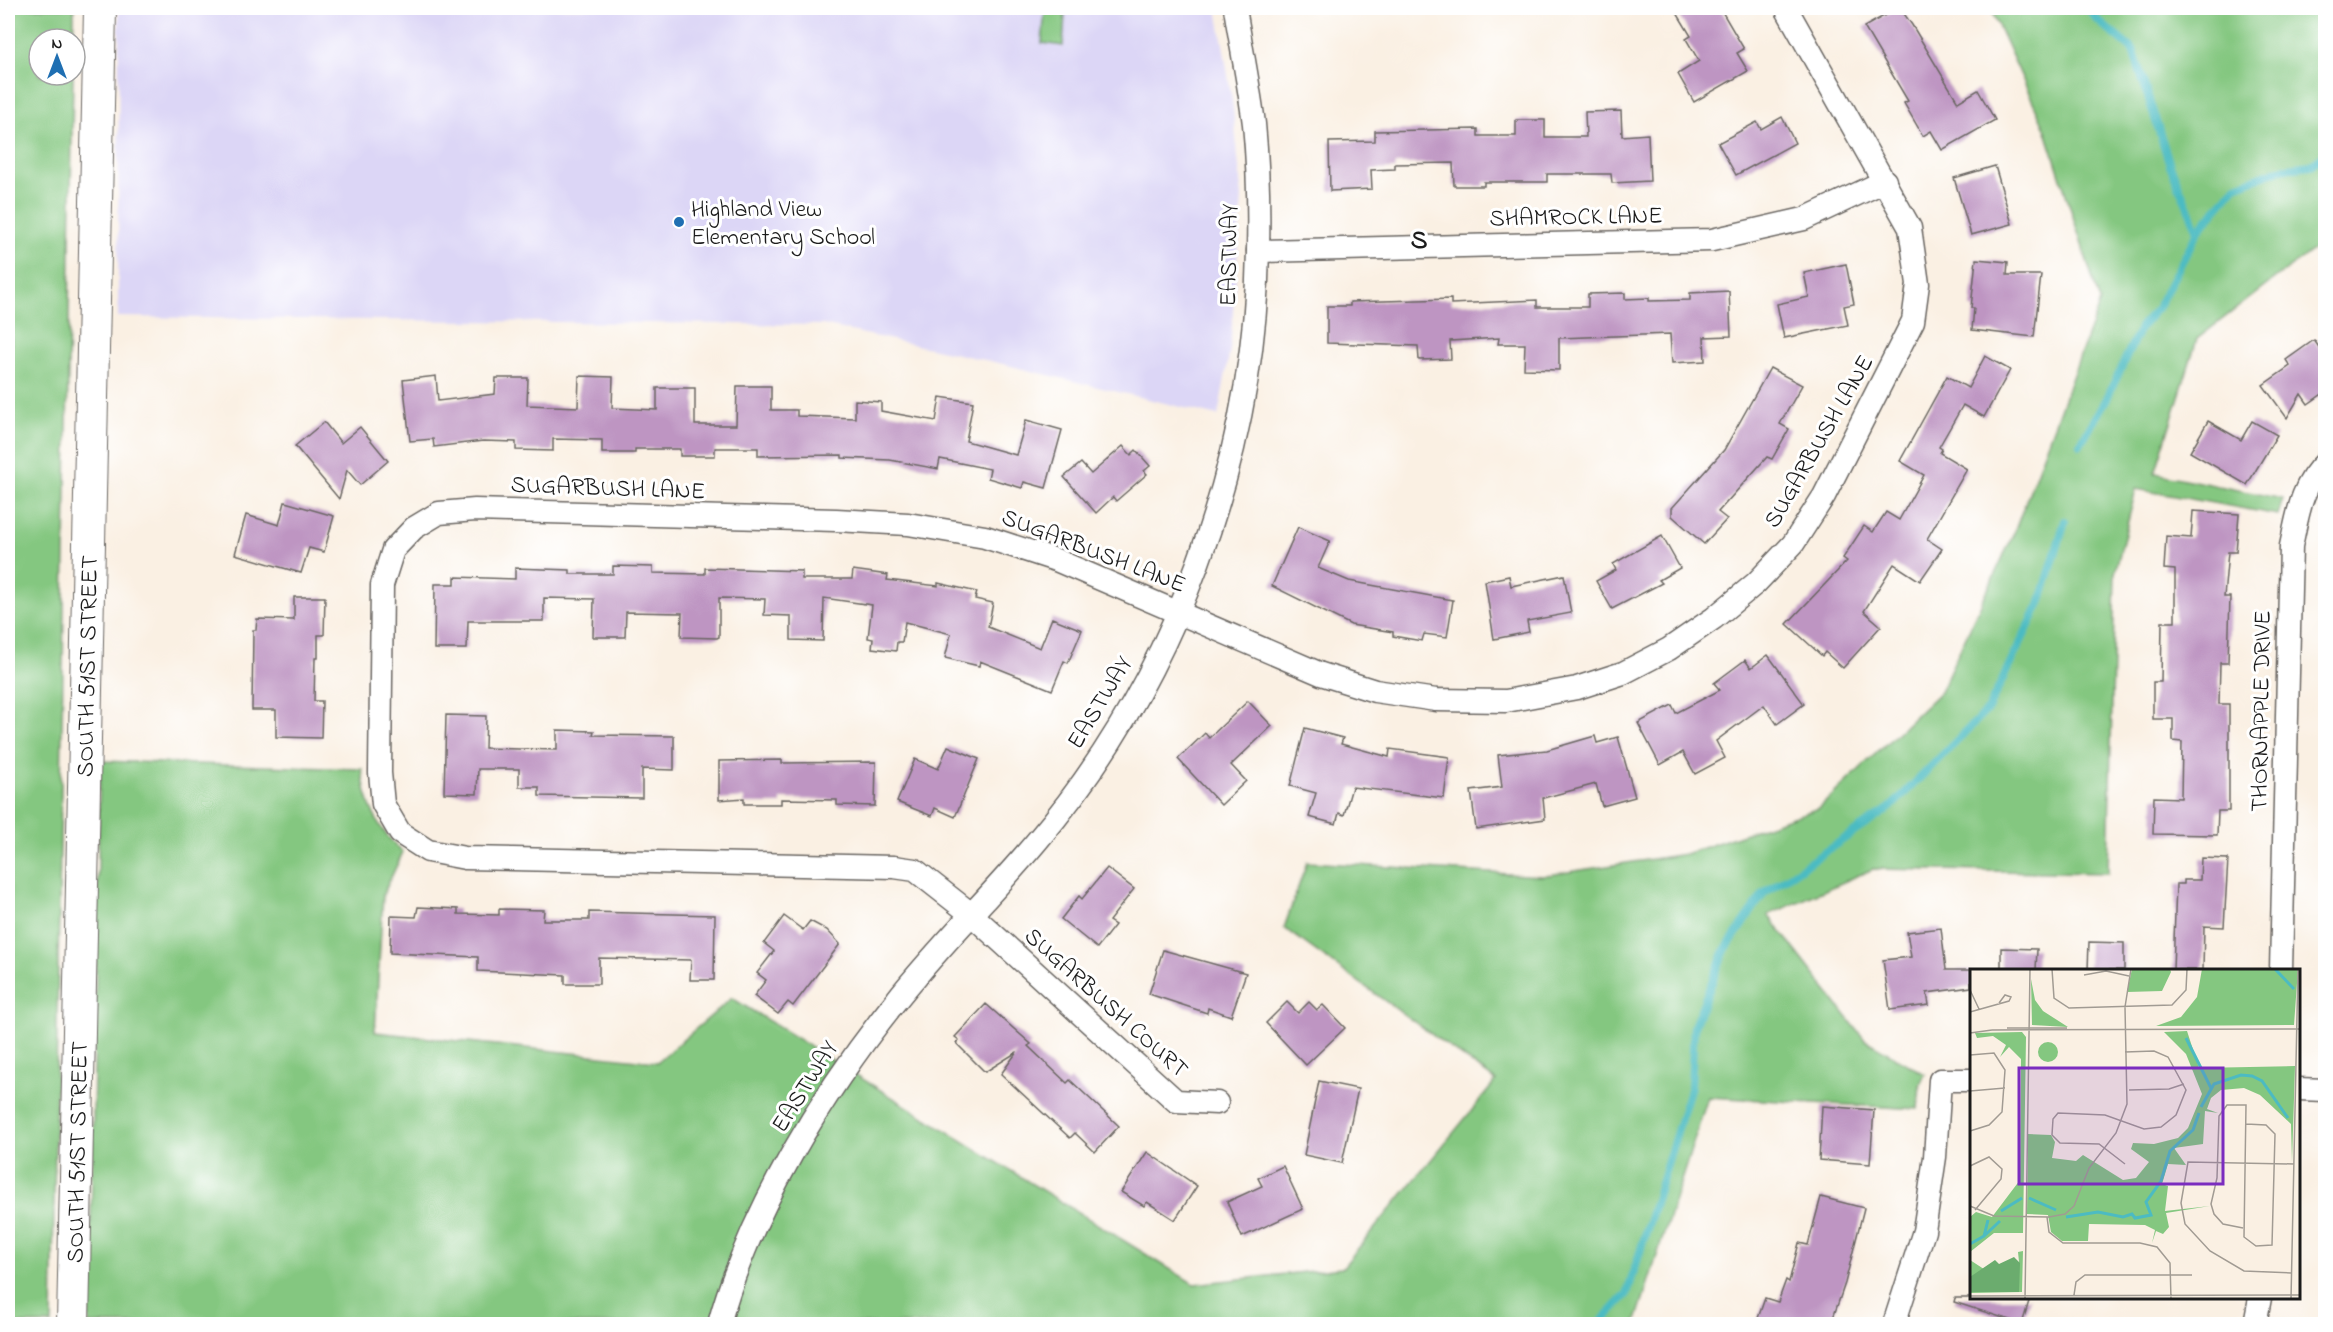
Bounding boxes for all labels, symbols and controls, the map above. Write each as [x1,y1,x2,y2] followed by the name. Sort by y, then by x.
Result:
[27,27,87,87] north arrow
[52,32,63,56] text: N
[691,193,875,257] place label: Highland View Elementary School
[1489,199,1663,238] street label: SHAMROCK LANE
[1212,203,1249,307] street label: EASTWAY
[672,215,686,229] marker: Highland View Elementary School
[1411,223,1428,261] district label: S
[1756,349,1884,535] street label: SUGARBUSH LANE
[510,469,706,510] street label: SUGARBUSH LANE
[996,501,1190,604] street label: SUGARBUSH LANE
[69,555,109,778] street label: SOUTH 51ST STREET
[2243,610,2282,812] street label: THORNAPPLE DRIVE
[1060,650,1143,756] street label: EASTWAY
[1015,920,1196,1088] street label: SUGARBUSH COURT
[1970,969,2300,1299] inset map
[764,1034,848,1140] street label: EASTWAY
[59,1041,99,1263] street label: SOUTH 51ST STREET

